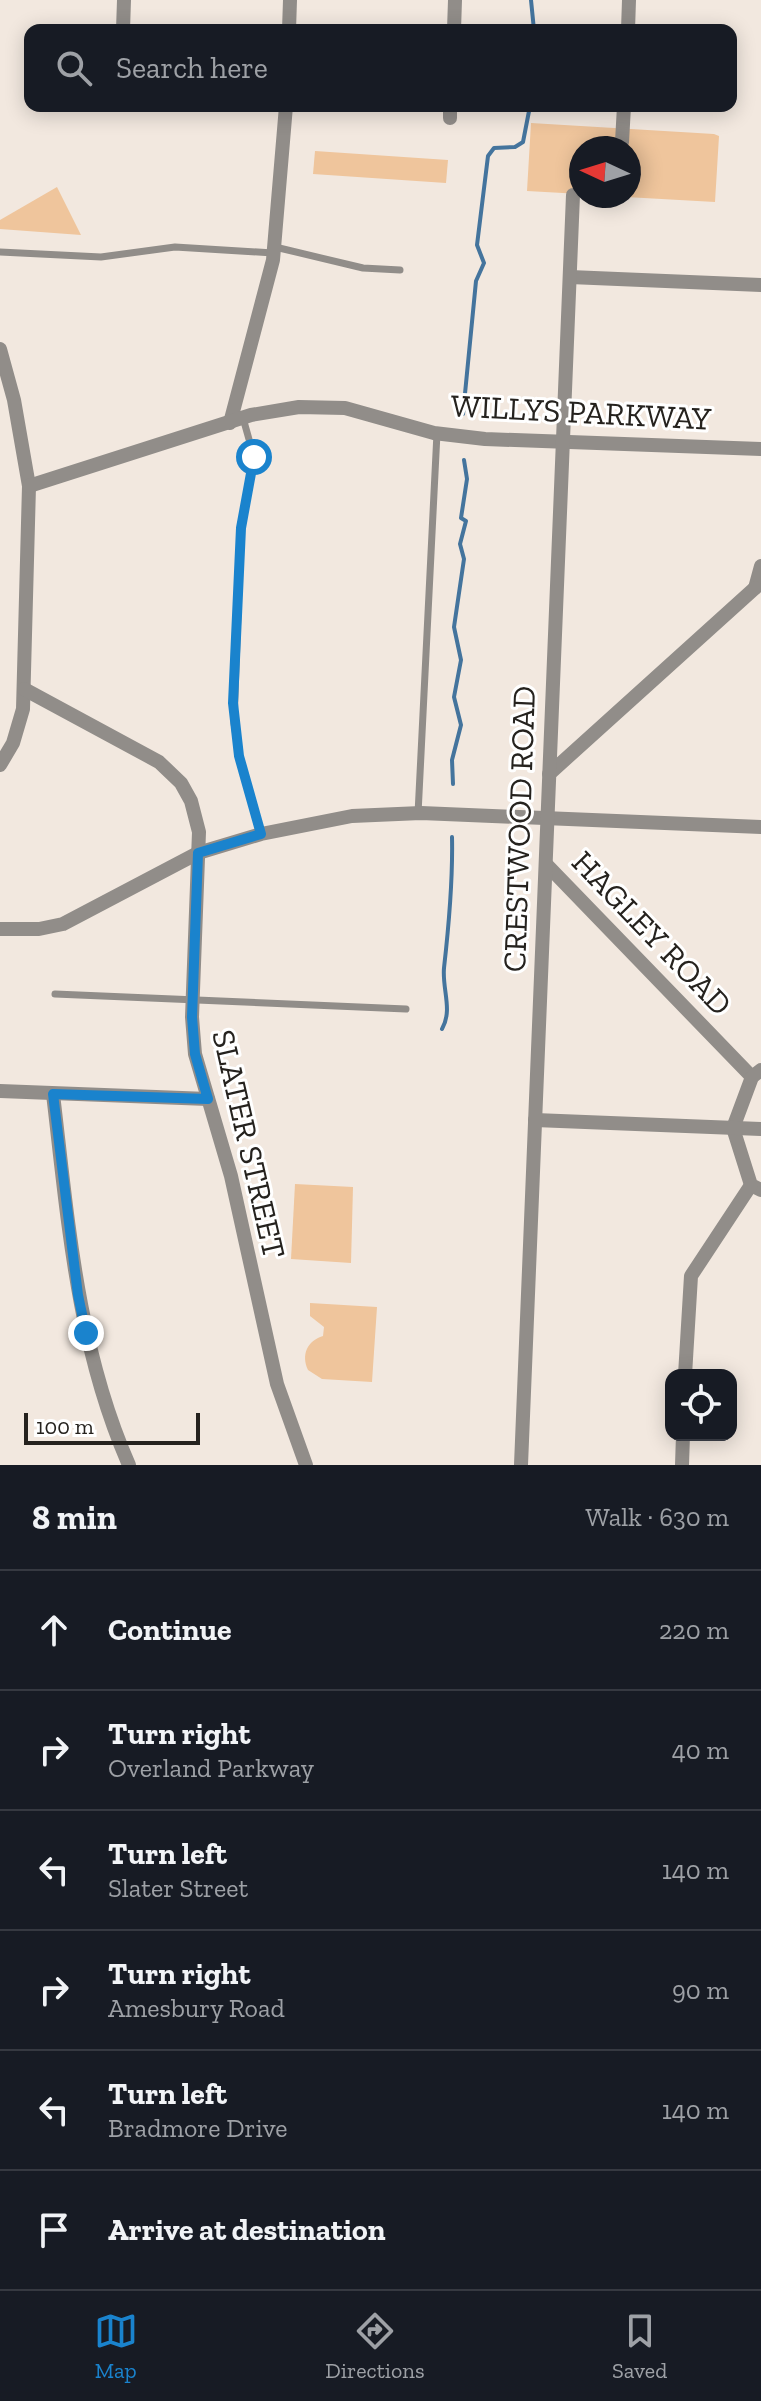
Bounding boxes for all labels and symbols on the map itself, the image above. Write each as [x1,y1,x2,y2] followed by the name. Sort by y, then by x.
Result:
[569,136,641,208] north arrow
[450,386,713,438] street label: WILLYS PARKWAY
[236,439,272,475] route start
[495,685,543,973] street label: CRESTWOOD ROAD
[564,843,740,1023] street label: HAGLEY ROAD
[204,1026,294,1262] street label: SLATER STREET
[68,1315,104,1351] route end
[24,1409,200,1445] scale bar

